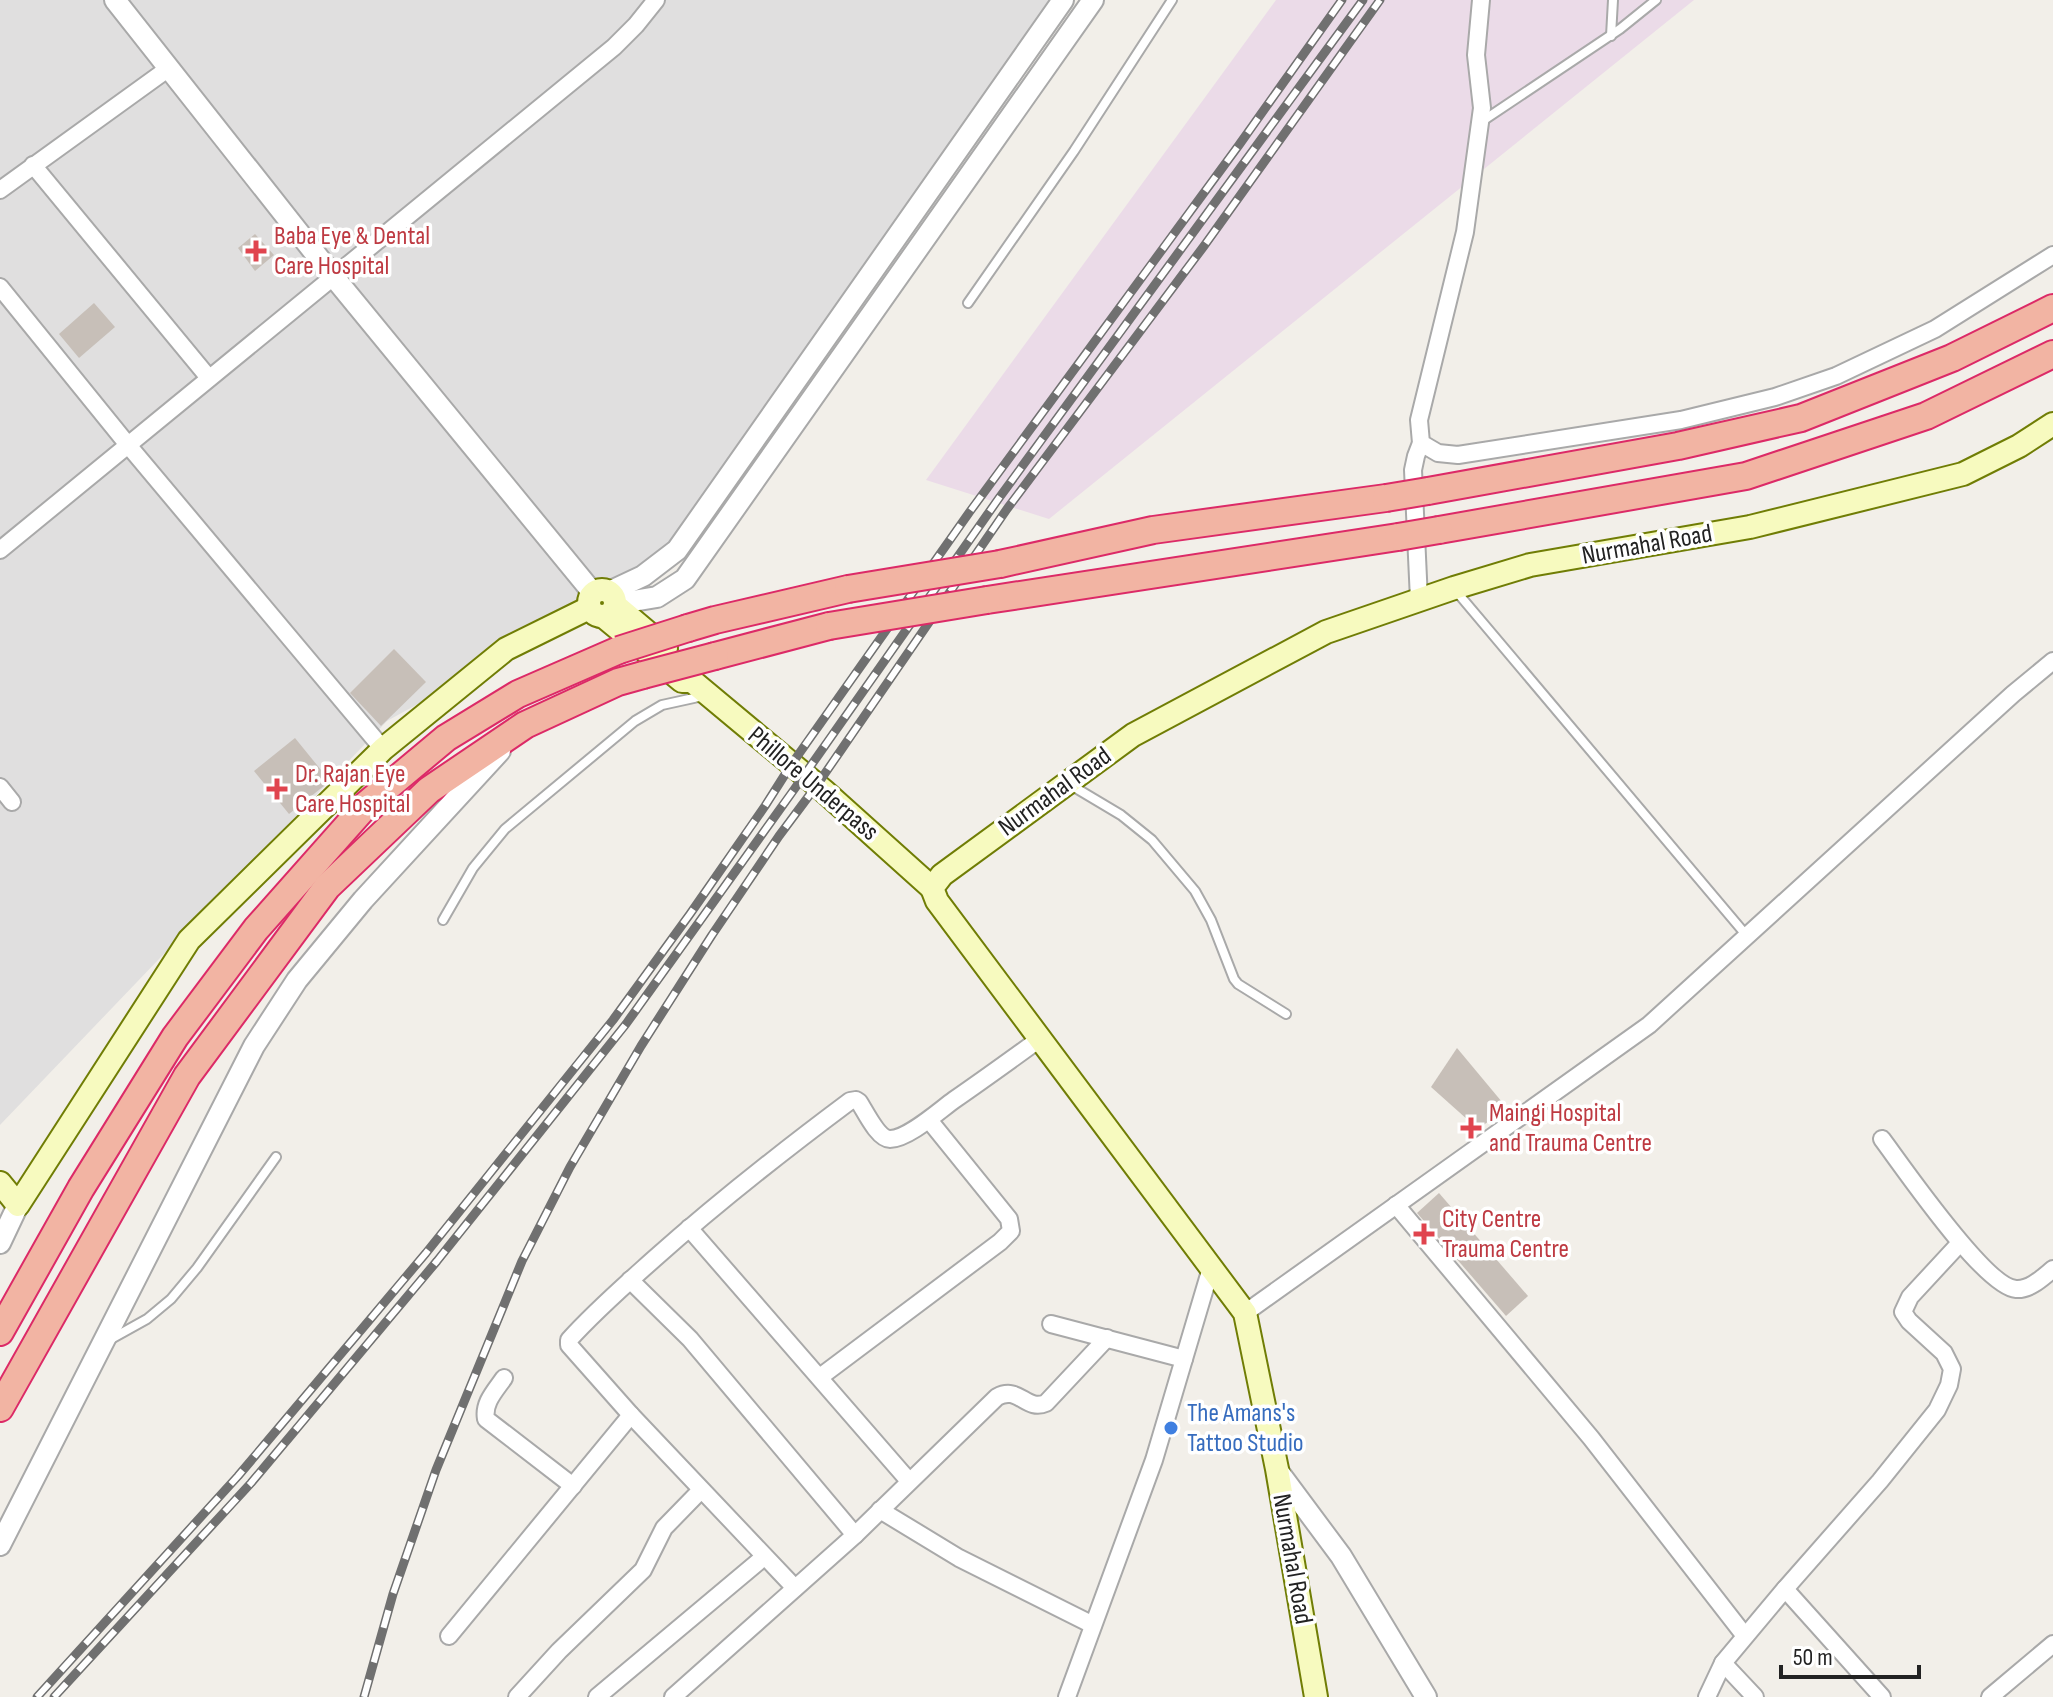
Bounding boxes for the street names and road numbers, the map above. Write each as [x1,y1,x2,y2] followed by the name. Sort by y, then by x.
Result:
[1579,518,1715,572] street label: Nurmahal Road
[741,720,885,848] street label: Phillore Underpass
[993,741,1117,843] street label: Nurmahal Road
[1265,1491,1319,1627] street label: Nurmahal Road

